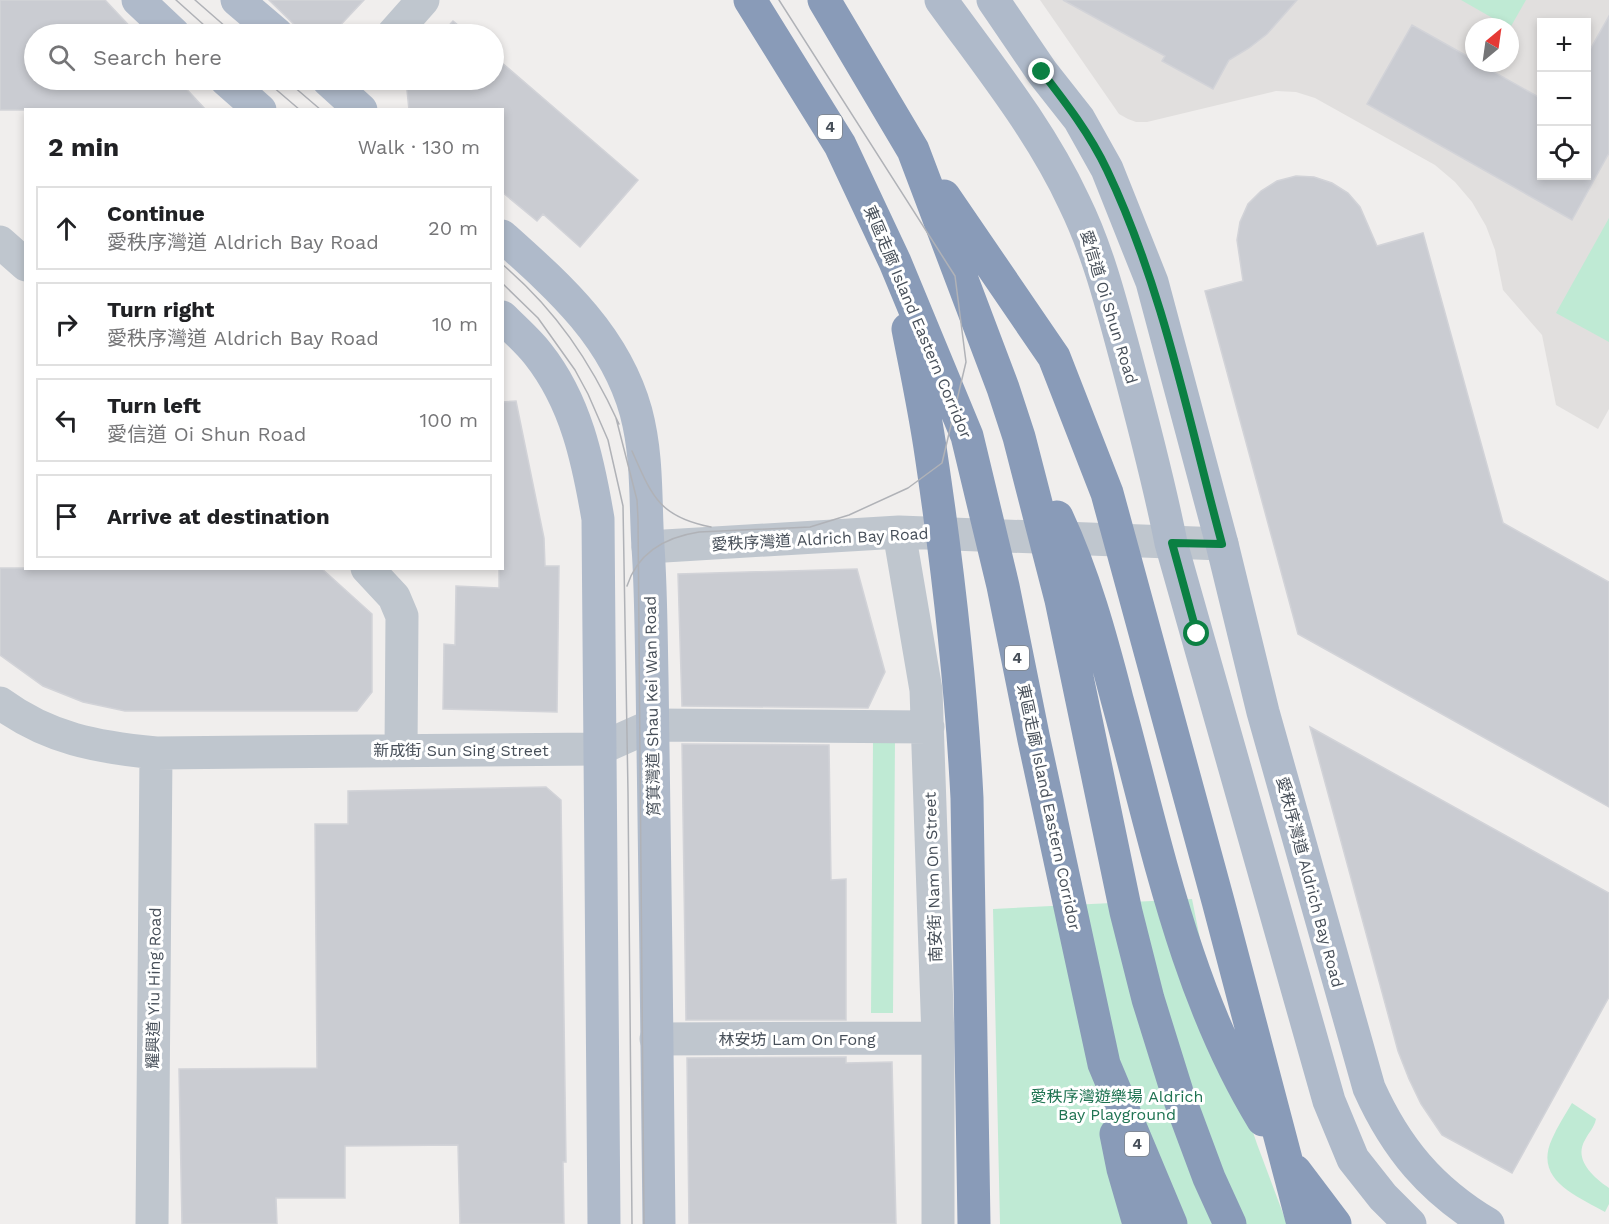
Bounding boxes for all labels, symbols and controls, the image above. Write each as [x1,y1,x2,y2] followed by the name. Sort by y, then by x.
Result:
[1465,18,1519,72] north arrow
[1537,18,1591,180] map controls
[1537,18,1591,72] button: +
[24,24,504,90] search box
[45,41,78,74] icon: search
[93,45,222,70] text: Search here
[1028,58,1054,84] route end
[1537,72,1591,126] button: −
[818,115,842,139] road number: 4
[1537,126,1591,180] button: locate
[48,132,119,162] text: 2 min
[358,135,480,159] text: Walk · 130 m
[107,201,205,226] text: Continue
[860,203,976,442] street label: 東區走廊 Island Eastern Corridor
[50,212,83,245] icon: ahead
[428,216,478,240] text: 20 m
[1077,228,1141,386] street label: 愛信道 Oi Shun Road
[107,230,379,254] text: 愛秩序灣道 Aldrich Bay Road
[107,297,214,322] text: Turn right
[50,308,83,341] icon: right
[432,312,478,336] text: 10 m
[107,326,379,350] text: 愛秩序灣道 Aldrich Bay Road
[107,393,201,418] text: Turn left
[50,404,83,437] icon: left
[419,408,478,432] text: 100 m
[107,422,306,446] text: 愛信道 Oi Shun Road
[50,500,83,533] icon: arrive
[107,504,330,529] text: Arrive at destination
[711,524,929,554] street label: 愛秩序灣道 Aldrich Bay Road
[641,596,663,816] street label: 筲箕灣道 Shau Kei Wan Road
[1183,620,1209,646] route start
[1005,646,1029,670] road number: 4
[1014,682,1085,932] street label: 東區走廊 Island Eastern Corridor
[373,741,549,760] street label: 新成街 Sun Sing Street
[1273,775,1347,989] street label: 愛秩序灣道 Aldrich Bay Road
[921,791,945,962] street label: 南安街 Nam On Street
[143,907,165,1069] street label: 耀興道 Yiu Hing Road
[719,1030,876,1049] street label: 林安坊 Lam On Fong
[1031,1087,1203,1124] park label: 愛秩序灣遊樂場 Aldrich Bay Playground
[1125,1132,1149,1156] road number: 4

